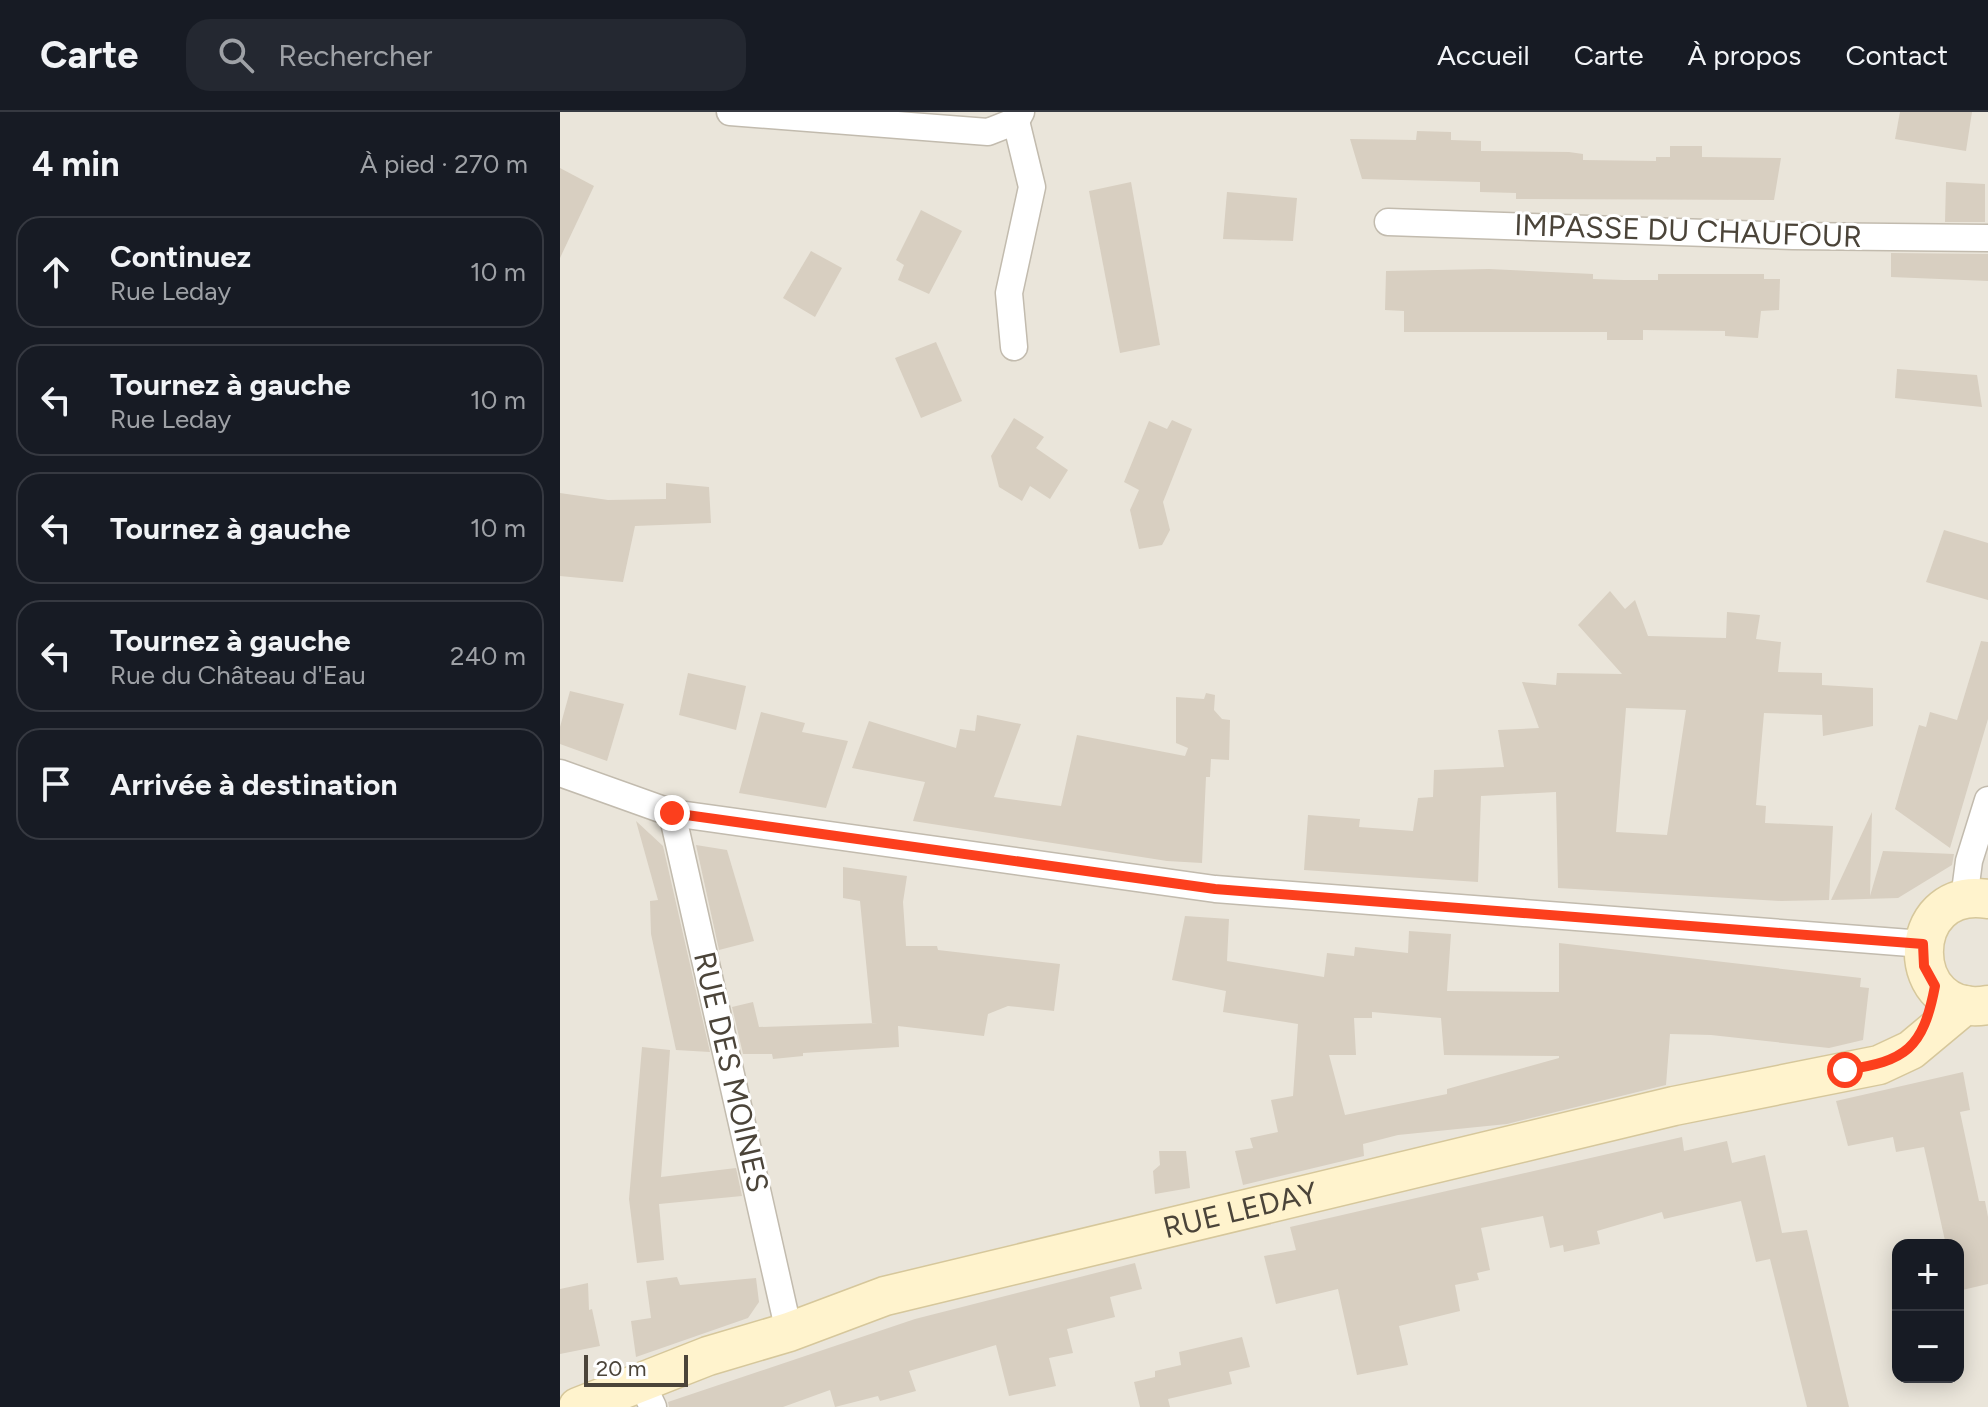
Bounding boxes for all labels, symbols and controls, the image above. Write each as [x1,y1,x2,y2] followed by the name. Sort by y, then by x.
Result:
[186,19,746,91] search box
[40,32,138,78] text: Carte
[214,33,258,77] icon: search
[278,37,432,74] text: Rechercher
[1437,38,1530,72] text: Accueil
[1574,38,1643,72] text: Carte
[1687,38,1801,72] text: À propos
[1845,38,1948,72] text: Contact
[32,144,119,185] text: 4 min
[360,148,528,180] text: À pied · 270 m
[1514,206,1862,255] street label: IMPASSE DU CHAUFOUR
[110,238,251,275] text: Continuez
[34,250,78,294] icon: ahead
[470,256,526,288] text: 10 m
[110,275,231,307] text: Rue Leday
[110,366,351,403] text: Tournez à gauche
[34,378,78,422] icon: left
[470,384,526,416] text: 10 m
[110,403,231,435] text: Rue Leday
[34,506,78,550] icon: left
[110,510,351,547] text: Tournez à gauche
[470,512,526,544] text: 10 m
[110,622,351,659] text: Tournez à gauche
[34,634,78,678] icon: left
[450,640,526,672] text: 240 m
[110,659,366,691] text: Rue du Château d'Eau
[34,762,78,806] icon: arrive
[110,766,397,803] text: Arrivée à destination
[654,795,690,831] route end
[686,948,777,1196] street label: RUE DES MOINES
[1827,1052,1863,1088] route start
[1159,1174,1321,1246] street label: RUE LEDAY
[1892,1239,1964,1383] map controls
[1892,1239,1964,1311] button: +
[1892,1311,1964,1383] button: −
[584,1351,688,1387] scale bar
[596,1355,647,1382] text: 20 m

